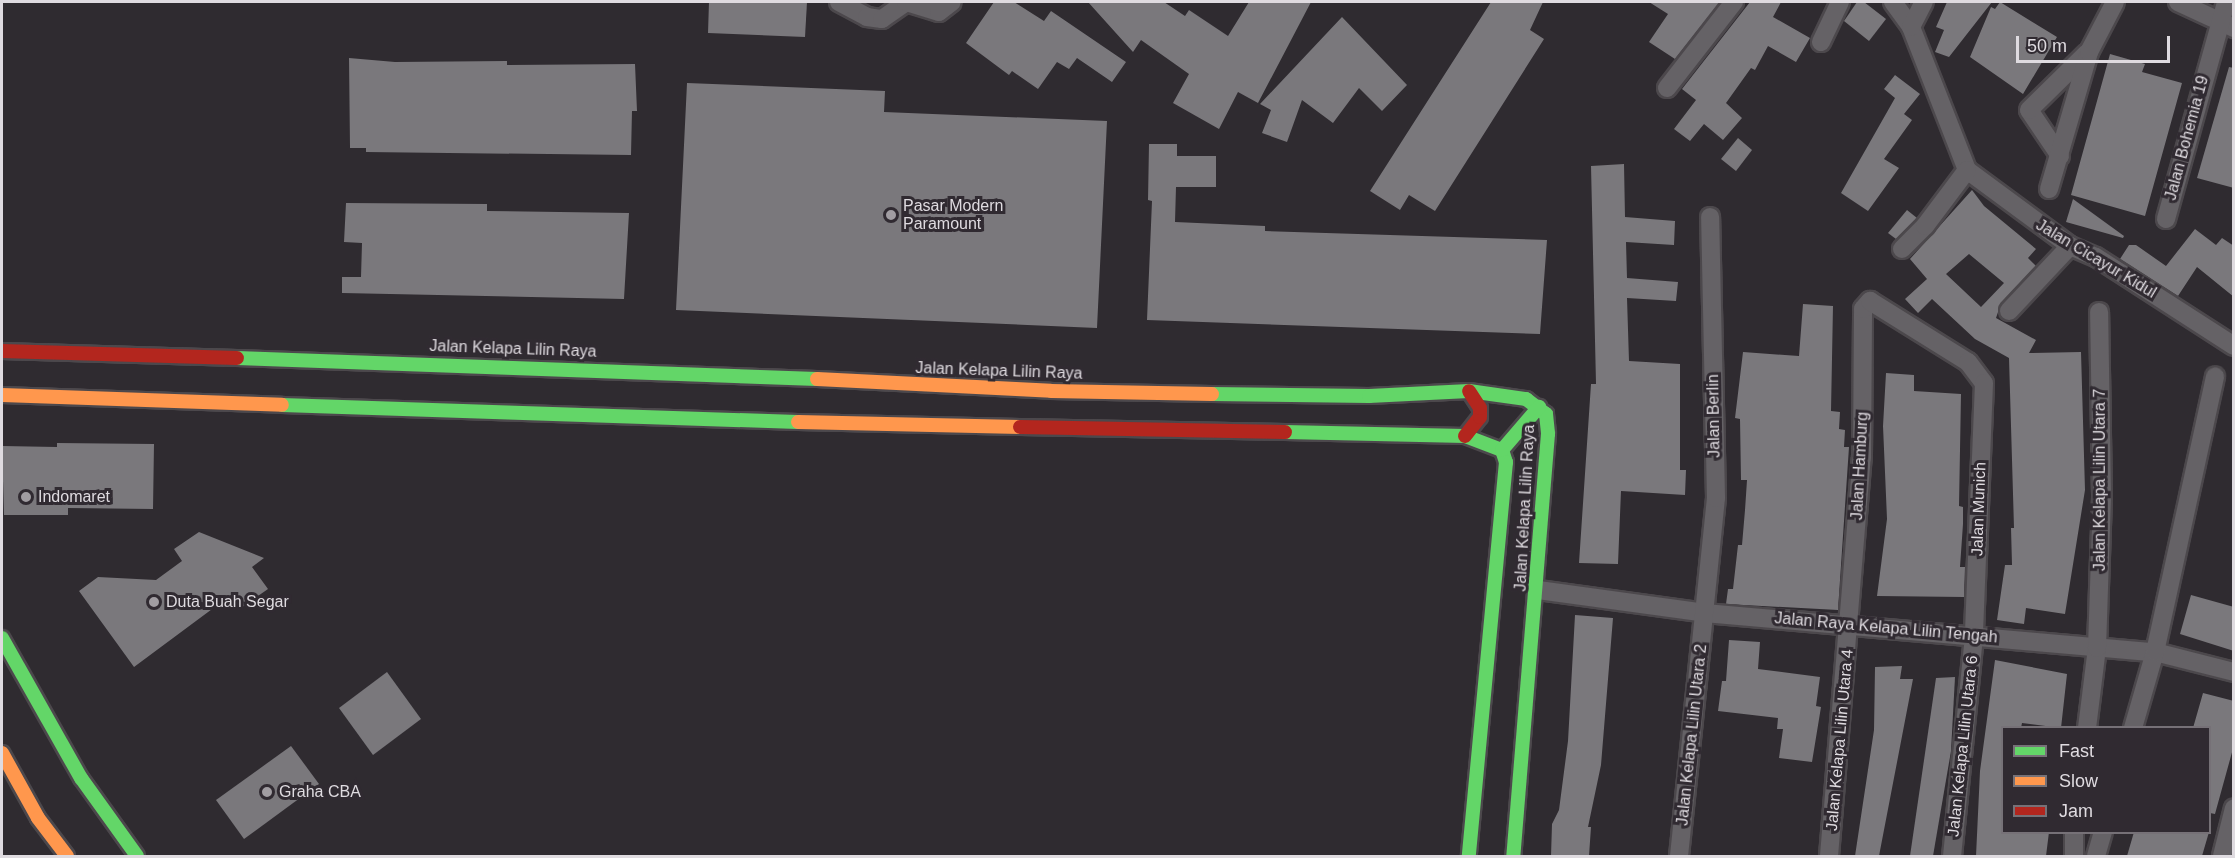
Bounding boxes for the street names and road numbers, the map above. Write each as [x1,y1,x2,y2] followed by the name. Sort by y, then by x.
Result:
[2161,74,2213,202] street label: Jalan Bohemia 19
[2032,216,2160,302] street label: Jalan Cicayur Kidul
[429,336,597,362] street label: Jalan Kelapa Lilin Raya
[915,358,1083,384] street label: Jalan Kelapa Lilin Raya
[1704,374,1724,458] street label: Jalan Berlin
[2090,389,2110,571] street label: Jalan Kelapa Lilin Utara 7
[1848,411,1872,521] street label: Jalan Hamburg
[1511,424,1539,592] street label: Jalan Kelapa Lilin Raya
[1968,462,1990,556] street label: Jalan Munich
[1774,609,1998,647] street label: Jalan Raya Kelapa Lilin Tengah
[1673,643,1711,827] street label: Jalan Kelapa Lilin Utara 2
[1822,648,1858,832] street label: Jalan Kelapa Lilin Utara 4
[1944,654,1982,838] street label: Jalan Kelapa Lilin Utara 6

